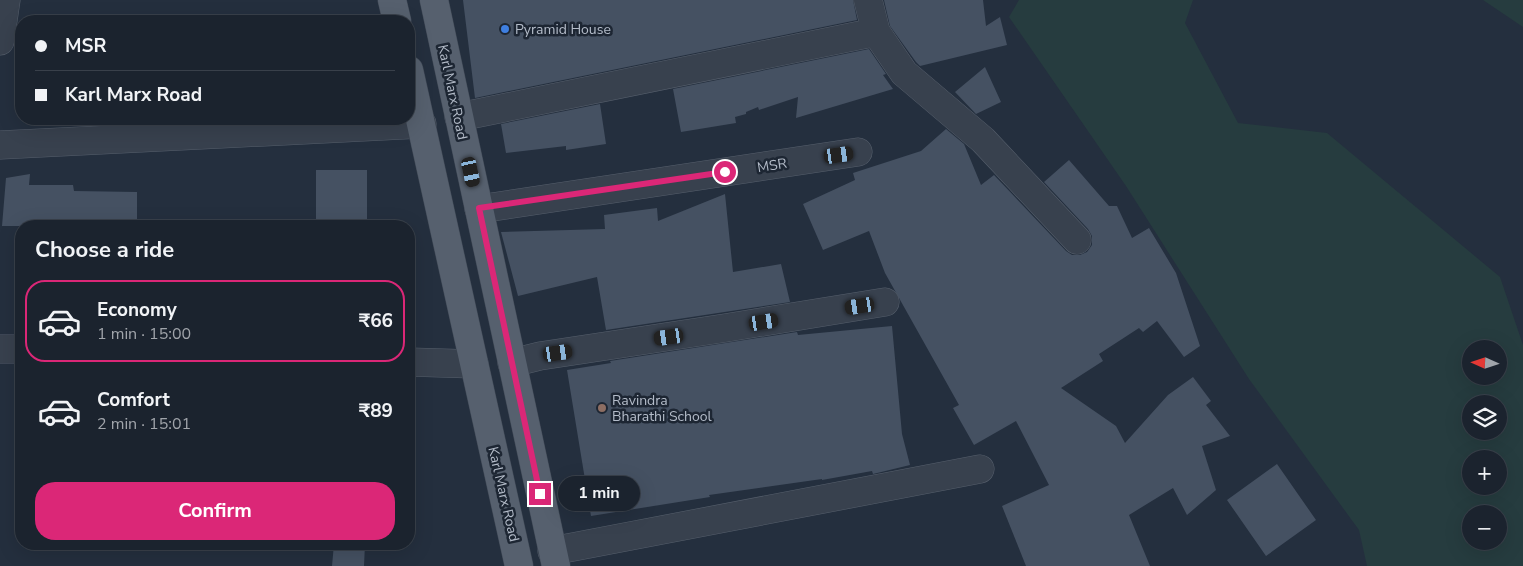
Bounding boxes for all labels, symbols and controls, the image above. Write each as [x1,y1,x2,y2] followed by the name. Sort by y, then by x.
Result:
[515,20,611,39] place label: Pyramid House
[499,23,511,35] marker: Pyramid House
[65,33,107,59] text: MSR
[433,43,472,141] street label: Karl Marx Road
[65,82,202,108] text: Karl Marx Road
[823,145,854,165] car
[756,154,788,177] street label: MSR
[460,156,481,188] car
[714,161,736,183] route start
[35,235,174,265] text: Choose a ride
[844,296,875,316] car
[97,297,177,323] text: Economy
[37,299,82,344] icon: car
[359,308,393,334] text: ₹66
[748,312,779,332] car
[97,323,191,345] text: 1 min · 15:00
[653,327,684,347] car
[1462,340,1508,385] north arrow
[1462,340,1507,550] map controls
[542,343,573,363] car
[97,387,170,413] text: Comfort
[37,389,82,434] icon: car
[612,391,713,426] place label: Ravindra Bharathi School
[1462,395,1507,440] button: layers
[359,398,393,424] text: ₹89
[596,402,608,414] marker: Ravindra Bharathi School
[97,413,191,435] text: 2 min · 15:01
[483,445,524,543] street label: Karl Marx Road
[1462,450,1507,495] button: +
[558,476,640,512] callout: 1 min
[35,482,395,540] button: Confirm
[578,482,620,504] text: 1 min
[529,483,551,505] route end
[1462,505,1507,550] button: −

